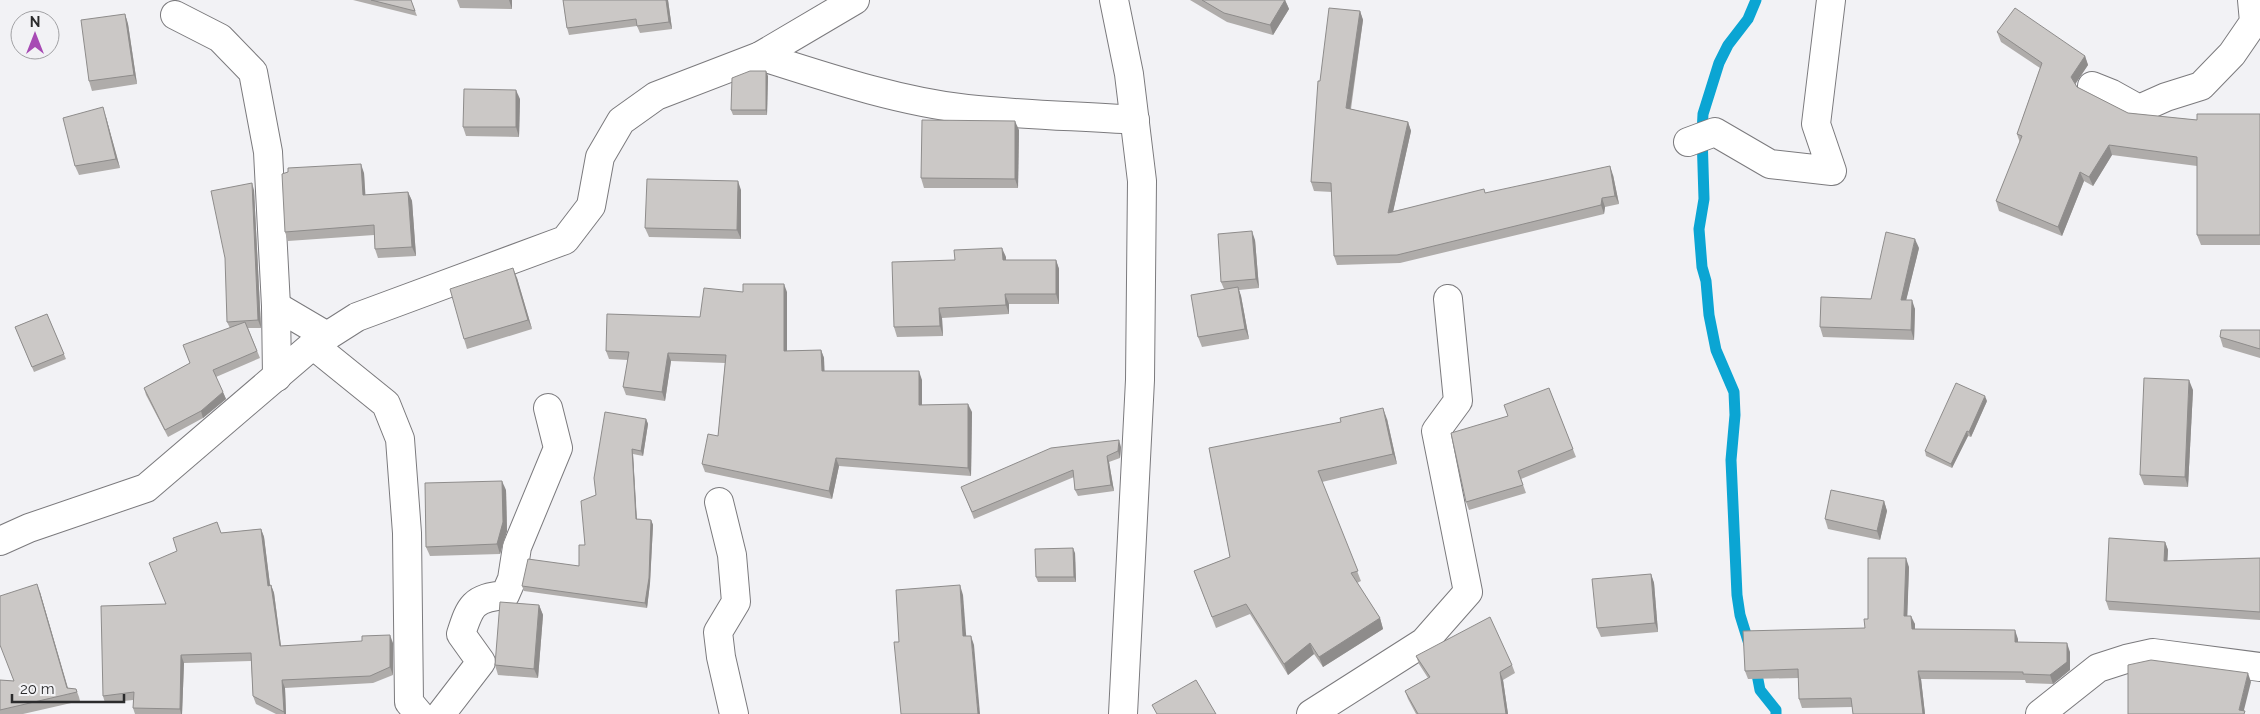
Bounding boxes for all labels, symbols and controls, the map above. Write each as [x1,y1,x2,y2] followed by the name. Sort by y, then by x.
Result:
[10,10,60,60] north arrow
[30,14,40,30] text: N
[12,672,125,704] scale bar
[20,680,55,698] text: 20 m

